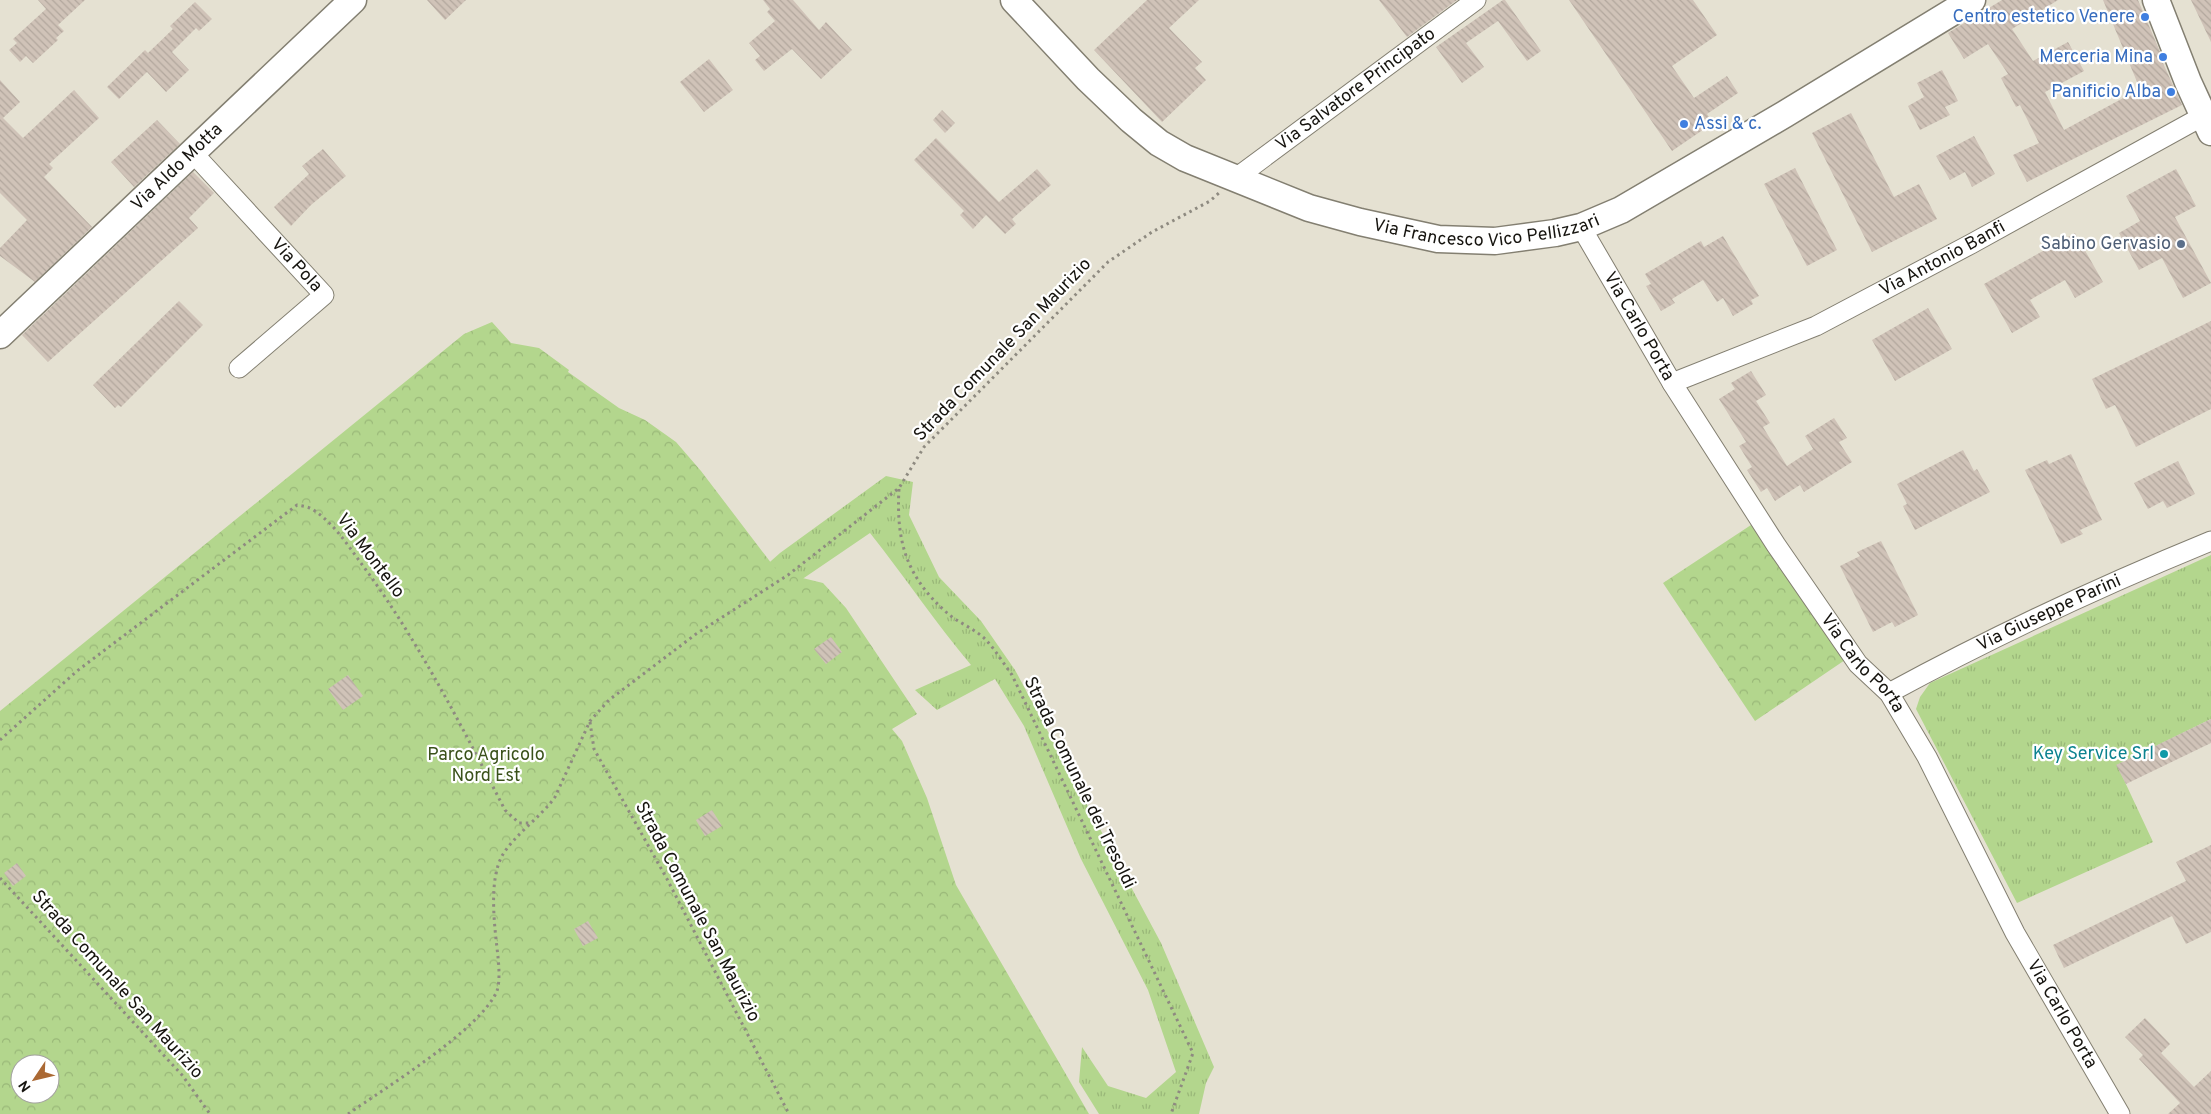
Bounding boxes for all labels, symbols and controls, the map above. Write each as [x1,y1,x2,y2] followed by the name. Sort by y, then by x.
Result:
[1953,6,2135,29] place label: Centro estetico Venere
[2139,11,2151,23] marker: Centro estetico Venere
[1271,22,1440,156] street label: Via Salvatore Principato
[2039,46,2153,69] place label: Merceria Mina
[2157,51,2169,63] marker: Merceria Mina
[2051,81,2161,104] place label: Panificio Alba
[2165,86,2177,98] marker: Panificio Alba
[1694,113,1762,136] place label: Assi & c.
[126,118,228,216] street label: Via Aldo Motta
[1678,118,1690,130] marker: Assi & c.
[1371,209,1603,253] street label: Via Francesco Vico Pellizzari
[1876,216,2009,302] street label: Via Antonio Banfi
[266,233,327,297] street label: Via Pola
[2041,233,2171,256] place label: Sabino Gervasio
[2175,238,2187,250] marker: Sabino Gervasio
[909,253,1097,447] street label: Strada Comunale San Maurizio
[1598,268,1680,385] street label: Via Carlo Porta
[331,509,409,603] street label: Via Montello
[1973,569,2125,657] street label: Via Giuseppe Parini
[1815,609,1910,717] street label: Via Carlo Porta
[1018,673,1140,893] street label: Strada Comunale dei Tresoldi
[2033,743,2154,766] place label: Key Service Srl
[427,744,545,788] park label: Parco Agricolo Nord Est
[2158,748,2170,760] marker: Key Service Srl
[629,798,765,1026] street label: Strada Comunale San Maurizio
[26,886,208,1084] street label: Strada Comunale San Maurizio
[2021,956,2103,1073] street label: Via Carlo Porta
[10,1054,60,1104] north arrow
[16,1077,35,1095] text: N

